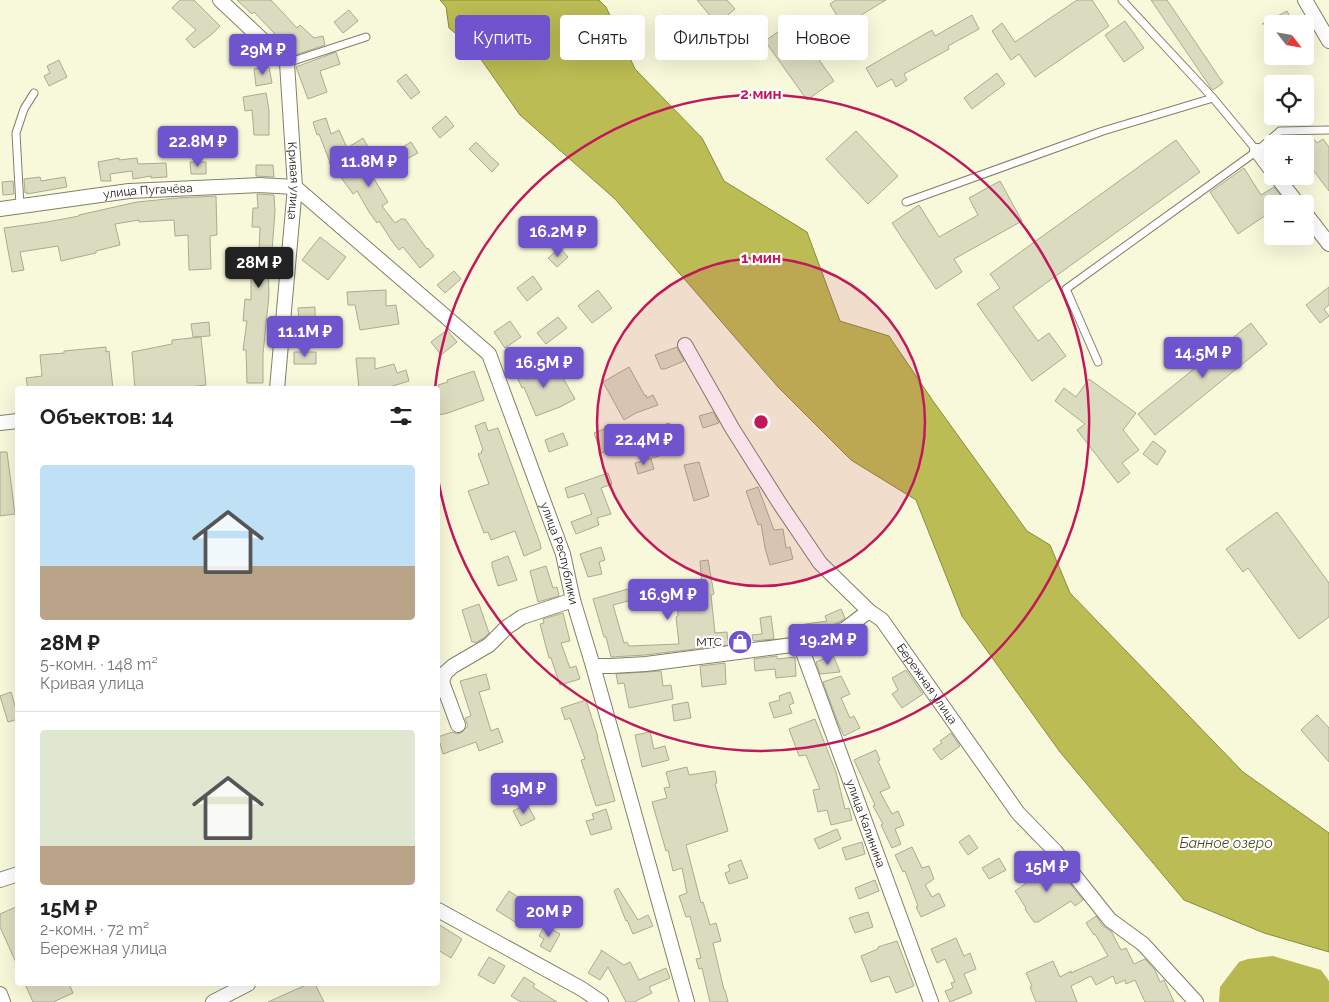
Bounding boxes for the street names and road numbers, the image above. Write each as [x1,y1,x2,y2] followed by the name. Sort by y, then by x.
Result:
[285,141,302,220] street label: Кривая улица
[102,181,193,202] street label: улица Пугачёва
[537,500,581,606] street label: улица Республики
[894,641,960,727] street label: Бережная улица
[843,777,888,869] street label: улица Калинина

